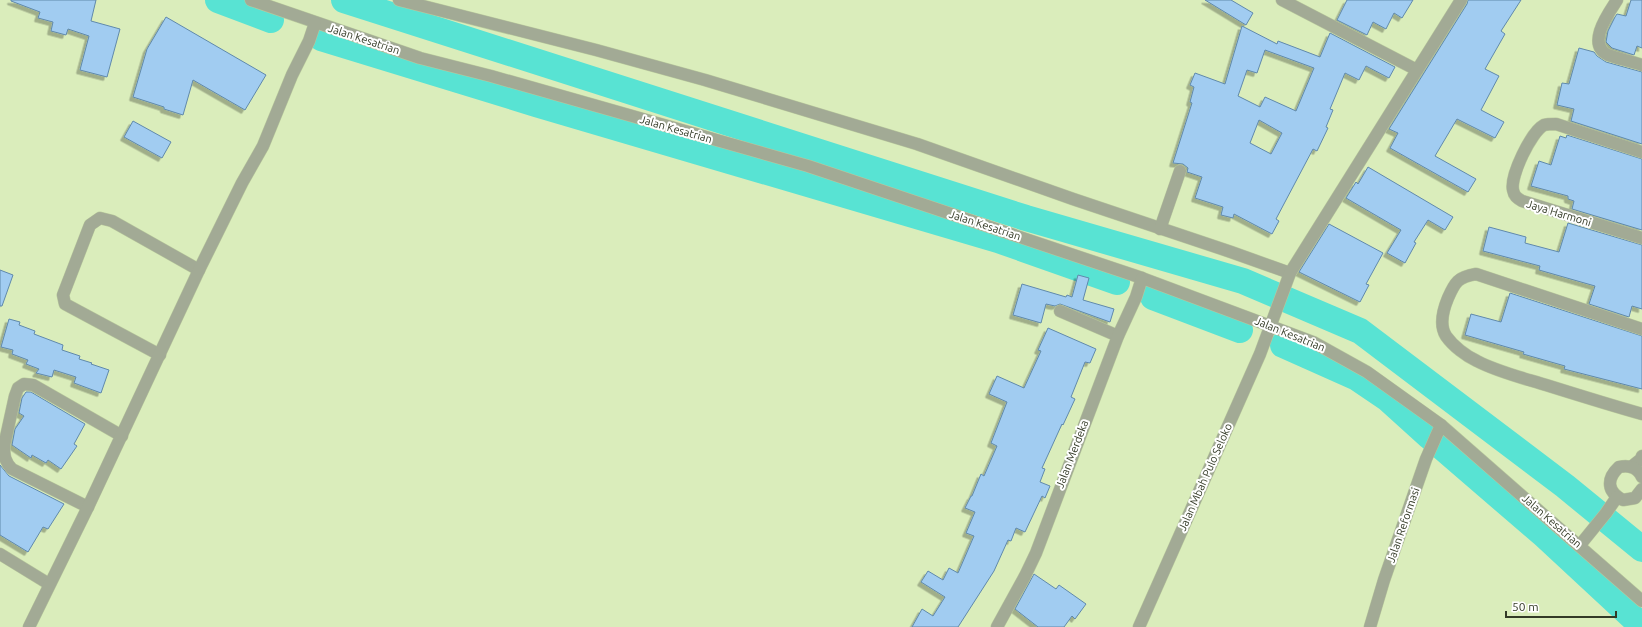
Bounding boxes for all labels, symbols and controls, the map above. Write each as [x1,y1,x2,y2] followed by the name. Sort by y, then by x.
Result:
[327,22,401,56] street label: Jalan Kesatrian
[638,113,714,145] street label: Jalan Kesatrian
[1525,197,1593,229] street label: Jaya Harmoni
[948,208,1022,242] street label: Jalan Kesatrian
[1253,314,1327,354] street label: Jalan Kesatrian
[1054,418,1090,490] street label: Jalan Merdeka
[1176,421,1234,533] street label: Jalan Mbah Pulo Seloko
[1385,486,1421,564] street label: Jalan Reformasi
[1520,492,1584,550] street label: Jalan Kesatrian
[1506,593,1616,619] scale bar
[1512,600,1539,613] text: 50 m

